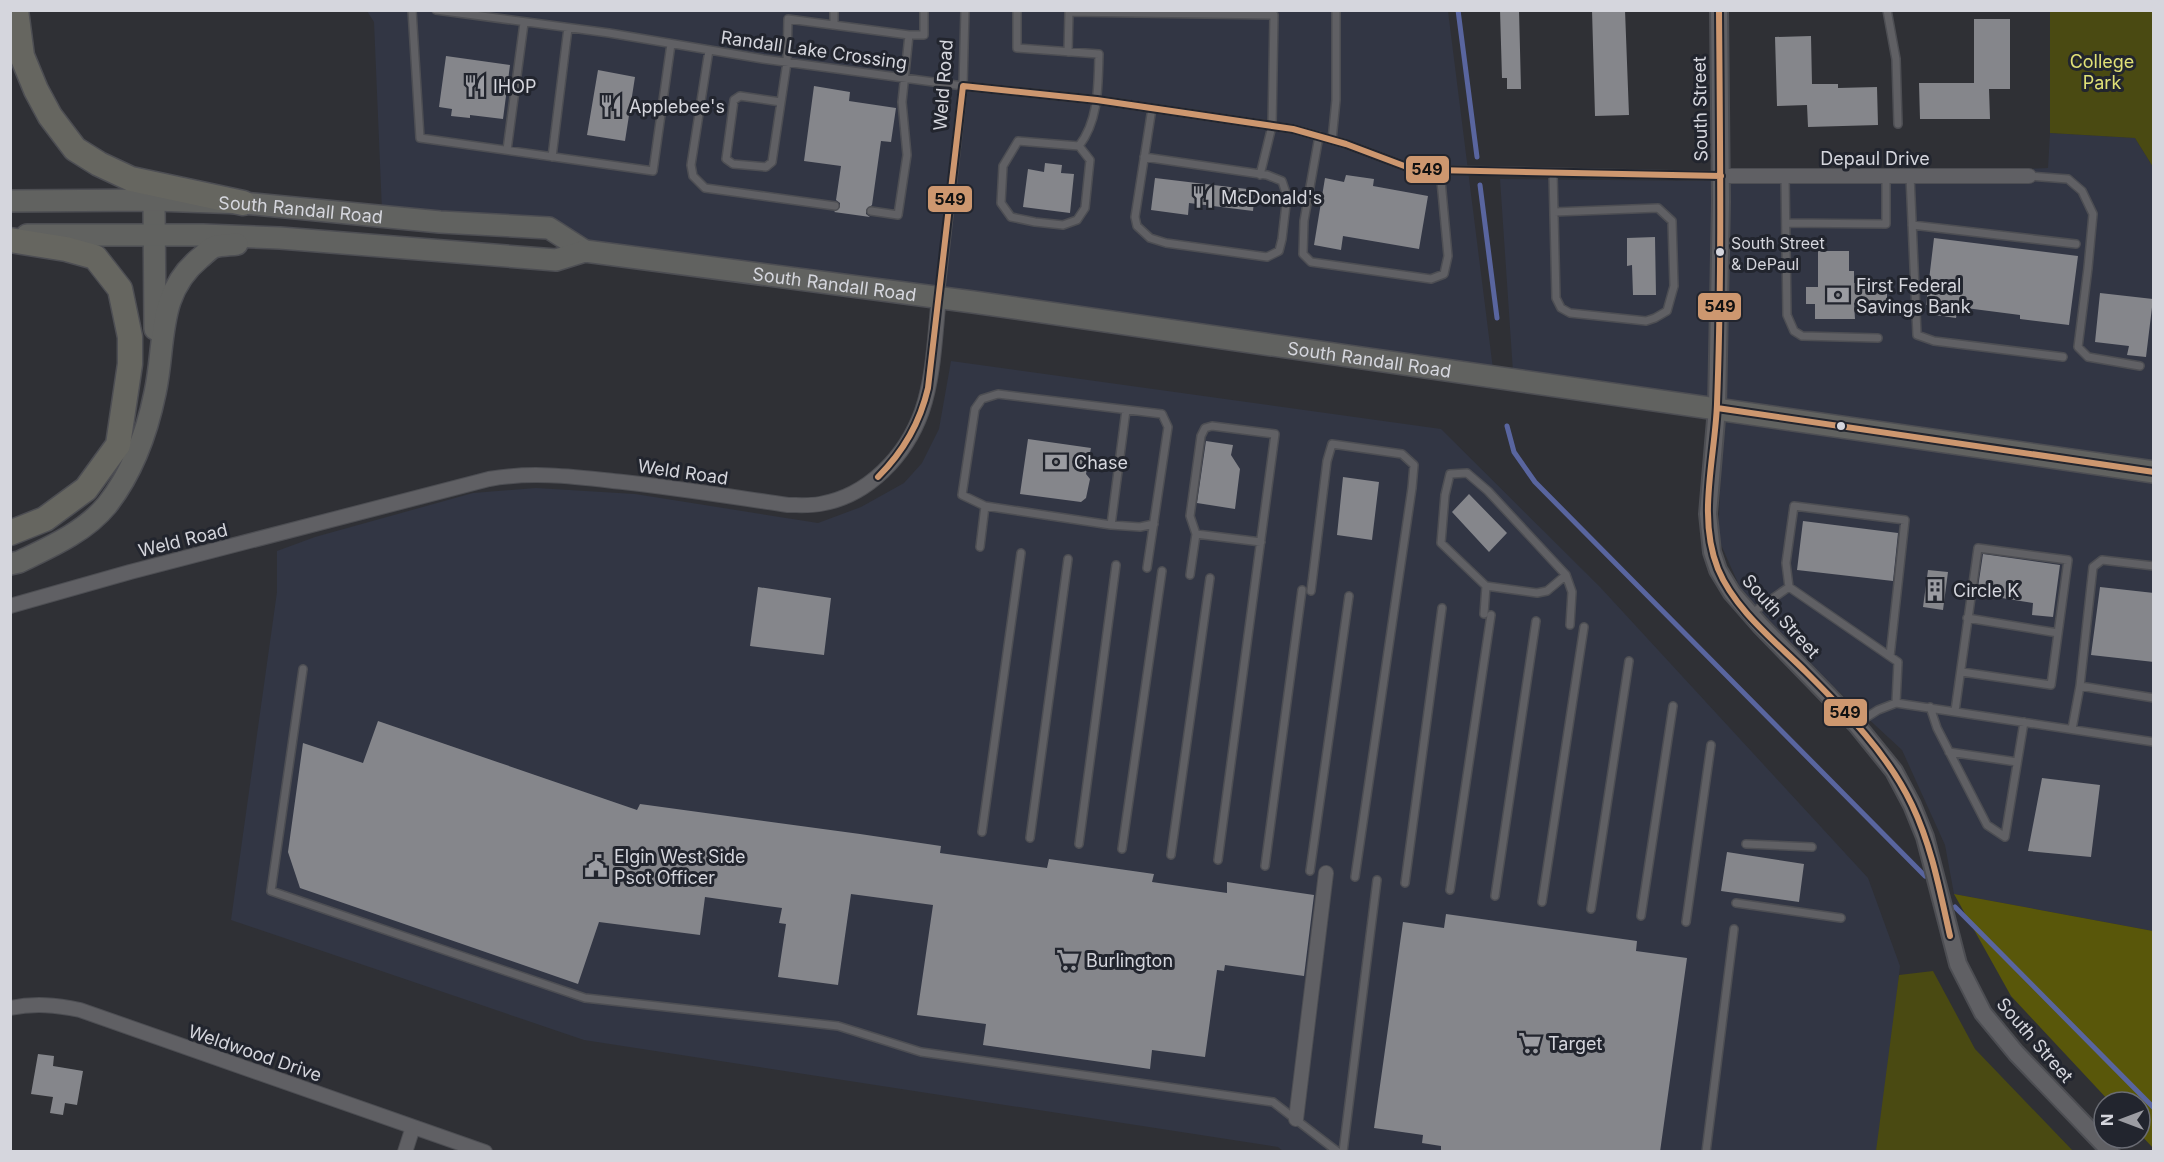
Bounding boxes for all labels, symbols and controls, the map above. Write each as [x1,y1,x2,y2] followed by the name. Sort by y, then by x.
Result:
[719,27,909,73] street label: Randall Lake Crossing
[929,39,957,131] street label: Weld Road
[2070,51,2134,93] park label: College Park
[1689,56,1711,162] street label: South Street
[462,73,488,99] restaurant icon: IHOP
[493,76,536,97] place label: IHOP
[598,93,624,119] restaurant icon: Applebee's
[629,96,725,117] place label: Applebee's
[1820,148,1930,169] street label: Depaul Drive
[1405,155,1450,184] line badge: 549
[1411,159,1443,179] text: 549
[1190,184,1216,210] restaurant icon: McDonald's
[927,185,973,213] line badge: 549
[1221,187,1322,208] place label: McDonald's
[934,189,966,209] text: 549
[218,192,384,227] street label: South Randall Road
[1731,233,1825,274] place label: South Street & DePaul
[1714,246,1726,258] marker: South Street & DePaul
[751,263,918,305] street label: South Randall Road
[1856,275,1971,317] place label: First Federal Savings Bank
[1825,282,1851,308] bank icon: First Federal Savings Bank
[1697,292,1742,321] line badge: 549
[1704,296,1736,316] text: 549
[1286,337,1453,381] street label: South Randall Road
[1835,420,1847,432] unlabelled marker
[1043,449,1069,475] bank icon: Chase
[1074,452,1128,473] place label: Chase
[636,455,730,489] street label: Weld Road
[136,519,230,561] street label: Weld Road
[1738,570,1824,662] street label: South Street
[1922,577,1948,603] building icon: Circle K
[1953,580,2019,601] place label: Circle K
[1823,698,1868,727] line badge: 549
[1829,702,1861,722] text: 549
[614,846,745,888] place label: Elgin West Side Psot Officer
[583,853,609,879] public building icon: Elgin West Side Psot Officer
[1055,947,1081,973] supermarket icon: Burlington
[1086,950,1173,971] place label: Burlington
[1993,993,2078,1087] street label: South Street
[186,1020,324,1086] street label: Weldwood Drive
[1517,1030,1543,1056] supermarket icon: Target
[1548,1033,1602,1054] place label: Target
[2092,1090,2152,1150] north arrow
[2097,1114,2117,1126] text: N

